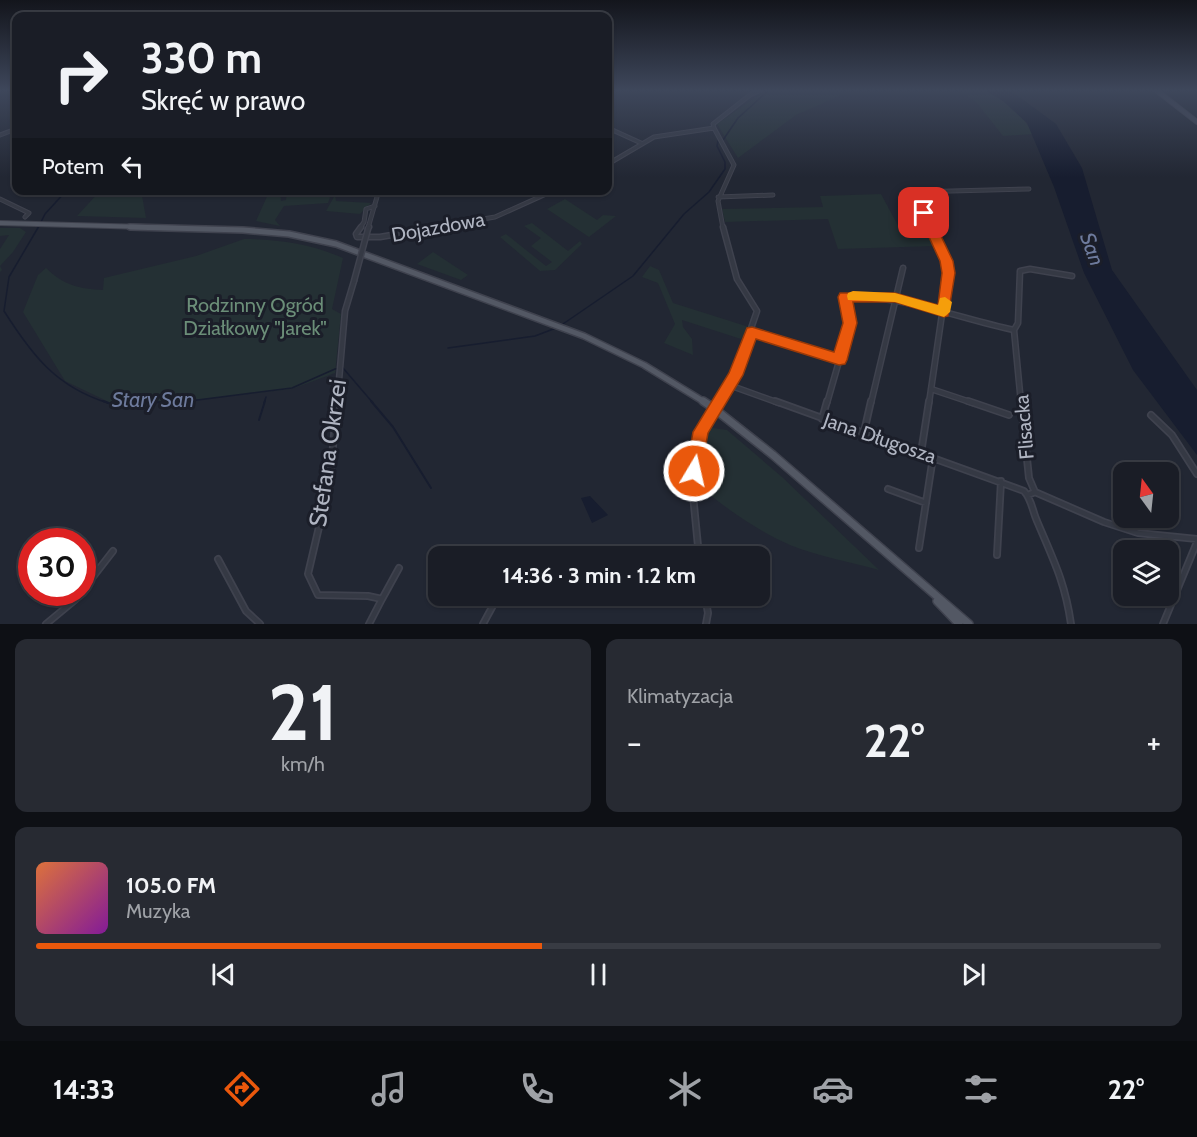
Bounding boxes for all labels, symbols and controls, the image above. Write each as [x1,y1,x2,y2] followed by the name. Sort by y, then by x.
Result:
[141,32,262,84] text: 330 m
[42,36,120,114] icon: right
[141,84,305,117] text: Skręć w prawo
[116,150,149,183] icon: left
[42,153,104,180] text: Potem
[898,187,949,238] pin
[907,196,940,229] icon: arrive
[389,207,487,247] street label: Dojazdowa
[1075,229,1110,269] water label: San
[183,293,327,340] park label: Rodzinny Ogród Działkowy "Jarek"
[303,377,352,529] street label: Stefana Okrzei
[112,387,194,412] water label: Stary San
[1009,393,1039,460] street label: Flisacka
[819,407,940,469] street label: Jana Długosza
[662,439,726,503] position arrow
[1113,462,1179,528] north arrow
[1113,462,1179,606] map controls
[18,528,96,606] speed limit sign: 30
[1113,540,1179,606] button: layers
[502,562,696,589] text: 14:36 · 3 min · 1.2 km
[268,665,338,760] text: 21
[627,684,733,708] text: Klimatyzacja
[864,714,924,768] text: 22°
[627,722,642,762] text: −
[1146,722,1161,762] text: +
[281,752,325,776] text: km/h
[126,872,216,899] text: 105.0 FM
[126,899,190,923] text: Muzyka
[207,958,240,991] icon: previous
[582,958,615,991] icon: pause
[957,958,990,991] icon: next
[221,1068,263,1110] icon: directions
[368,1068,410,1110] icon: music
[516,1068,558,1110] icon: phone
[664,1068,706,1110] icon: climate
[812,1068,854,1110] icon: car
[960,1068,1002,1110] icon: filters
[53,1073,115,1106] text: 14:33
[1108,1073,1144,1106] text: 22°

